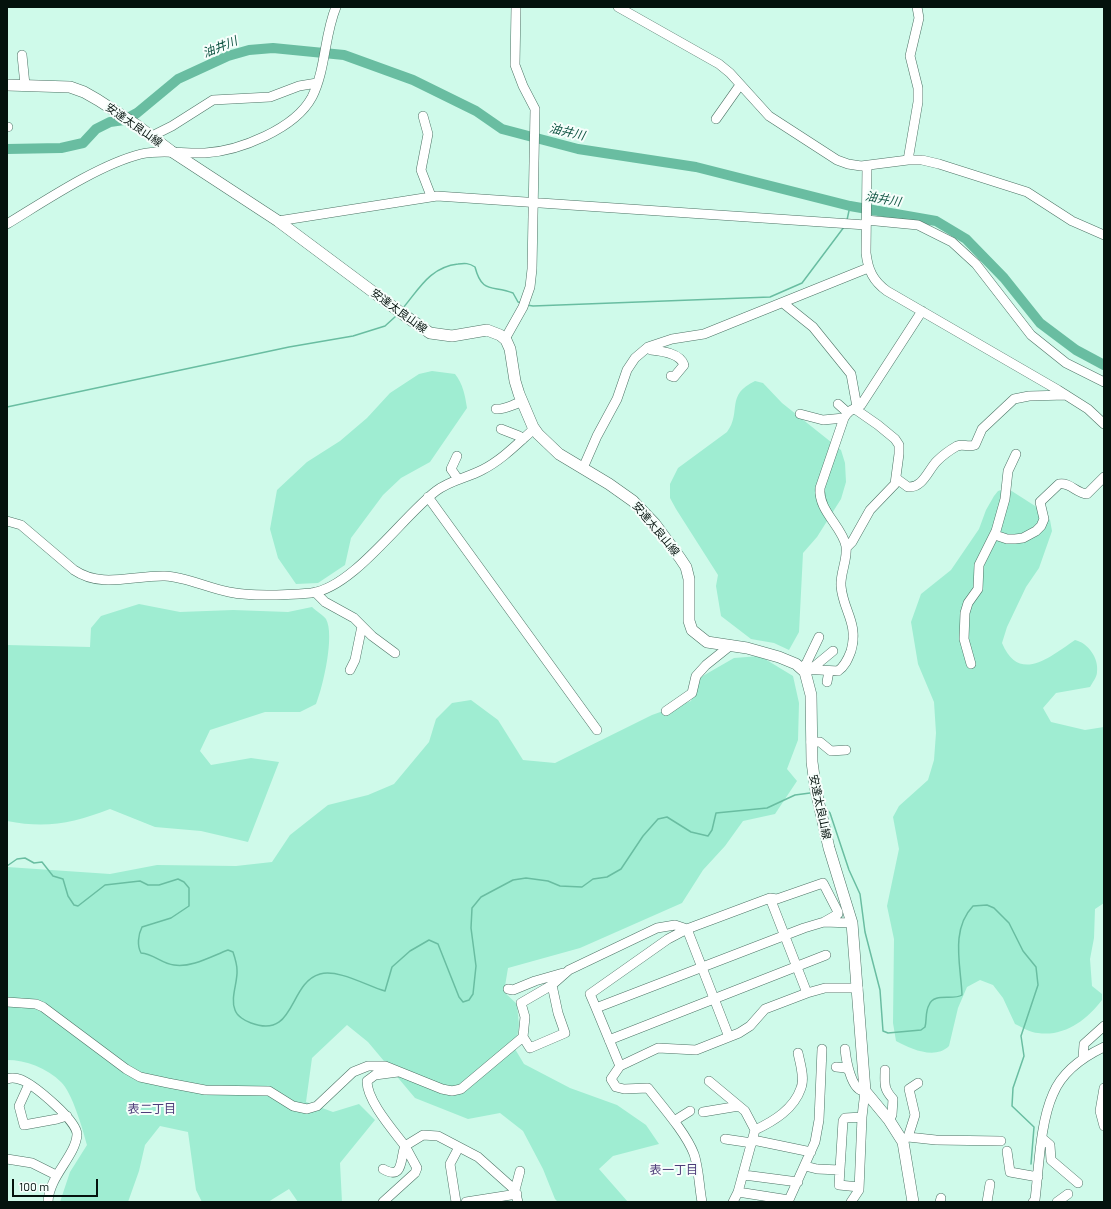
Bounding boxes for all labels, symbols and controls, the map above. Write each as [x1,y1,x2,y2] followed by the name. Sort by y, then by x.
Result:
[201,34,239,60] water label: 油井川
[103,101,165,149] street label: 安達太良山線
[548,121,586,143] water label: 油井川
[864,189,902,209] water label: 油井川
[368,286,430,336] street label: 安達太良山線
[630,499,682,559] street label: 安達太良山線
[807,773,833,841] street label: 安達太良山線
[128,1102,176,1116] district label: 表二丁目
[650,1163,698,1177] district label: 表一丁目
[14,1171,100,1197] scale bar
[19,1179,49,1193] text: 100 m

